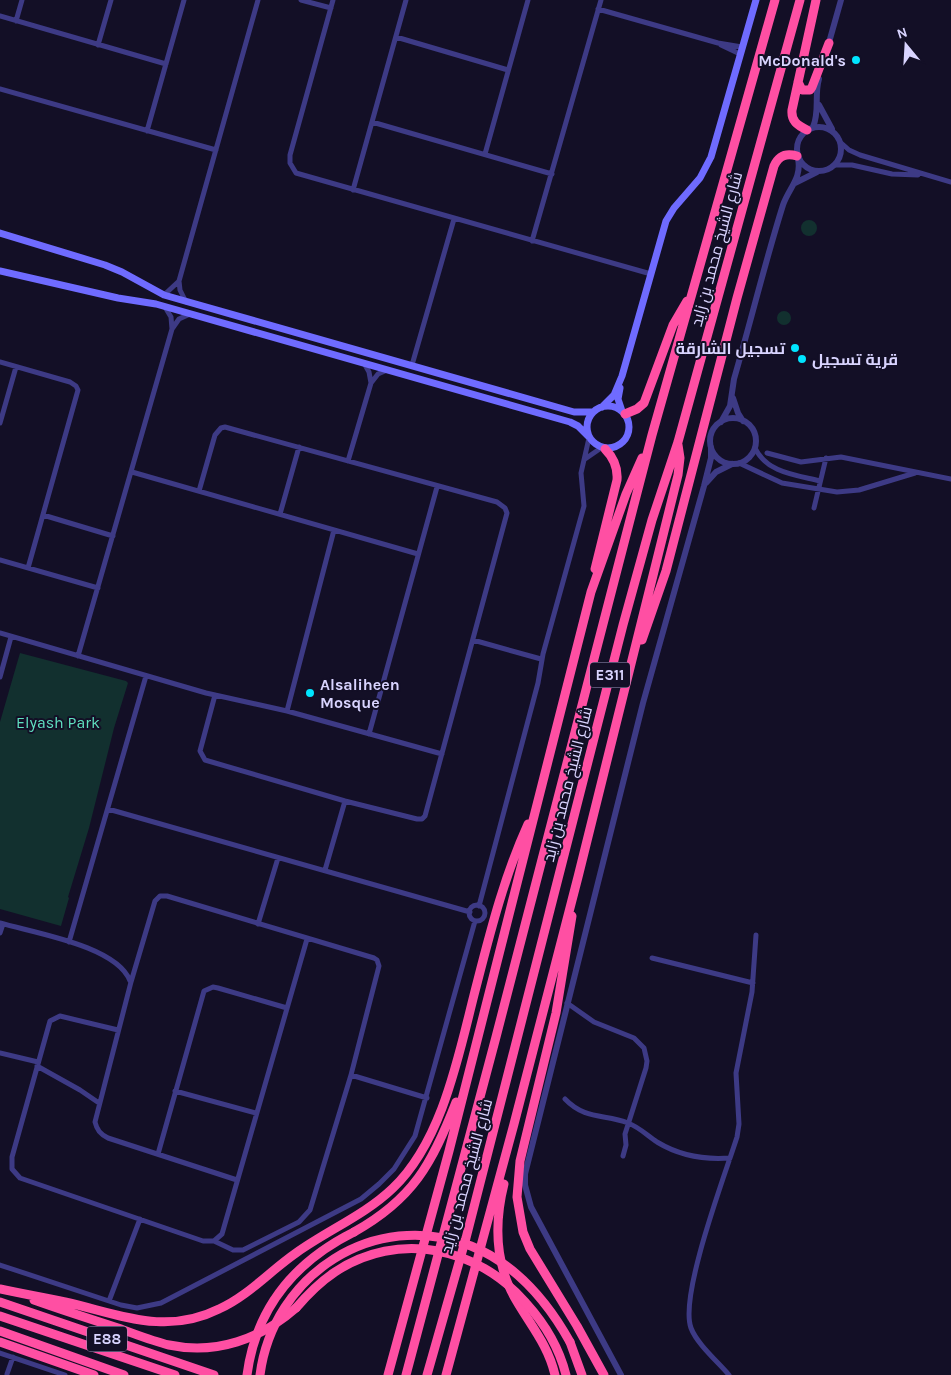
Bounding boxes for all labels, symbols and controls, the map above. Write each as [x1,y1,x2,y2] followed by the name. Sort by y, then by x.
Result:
[881,20,931,70] north arrow
[895,23,910,43] text: N
[758,51,846,70] place label: McDonald's
[850,54,862,66] marker: McDonald's
[687,170,748,329] street label: شارع الشيخ محمد بن زايد
[676,339,786,358] place label: تسجيل الشارقة
[789,342,801,354] marker: تسجيل الشارقة
[812,350,898,369] place label: قرية تسجيل
[796,353,808,365] marker: قرية تسجيل
[590,662,630,688] road number: E311
[320,675,400,712] place label: Alsaliheen Mosque
[304,687,316,699] marker: Alsaliheen Mosque
[539,704,598,864] street label: شارع الشيخ محمد بن زايد
[16,713,100,732] park label: Elyash Park
[437,1097,498,1256] street label: شارع الشيخ محمد بن زايد
[87,1326,127,1352] road number: E88

